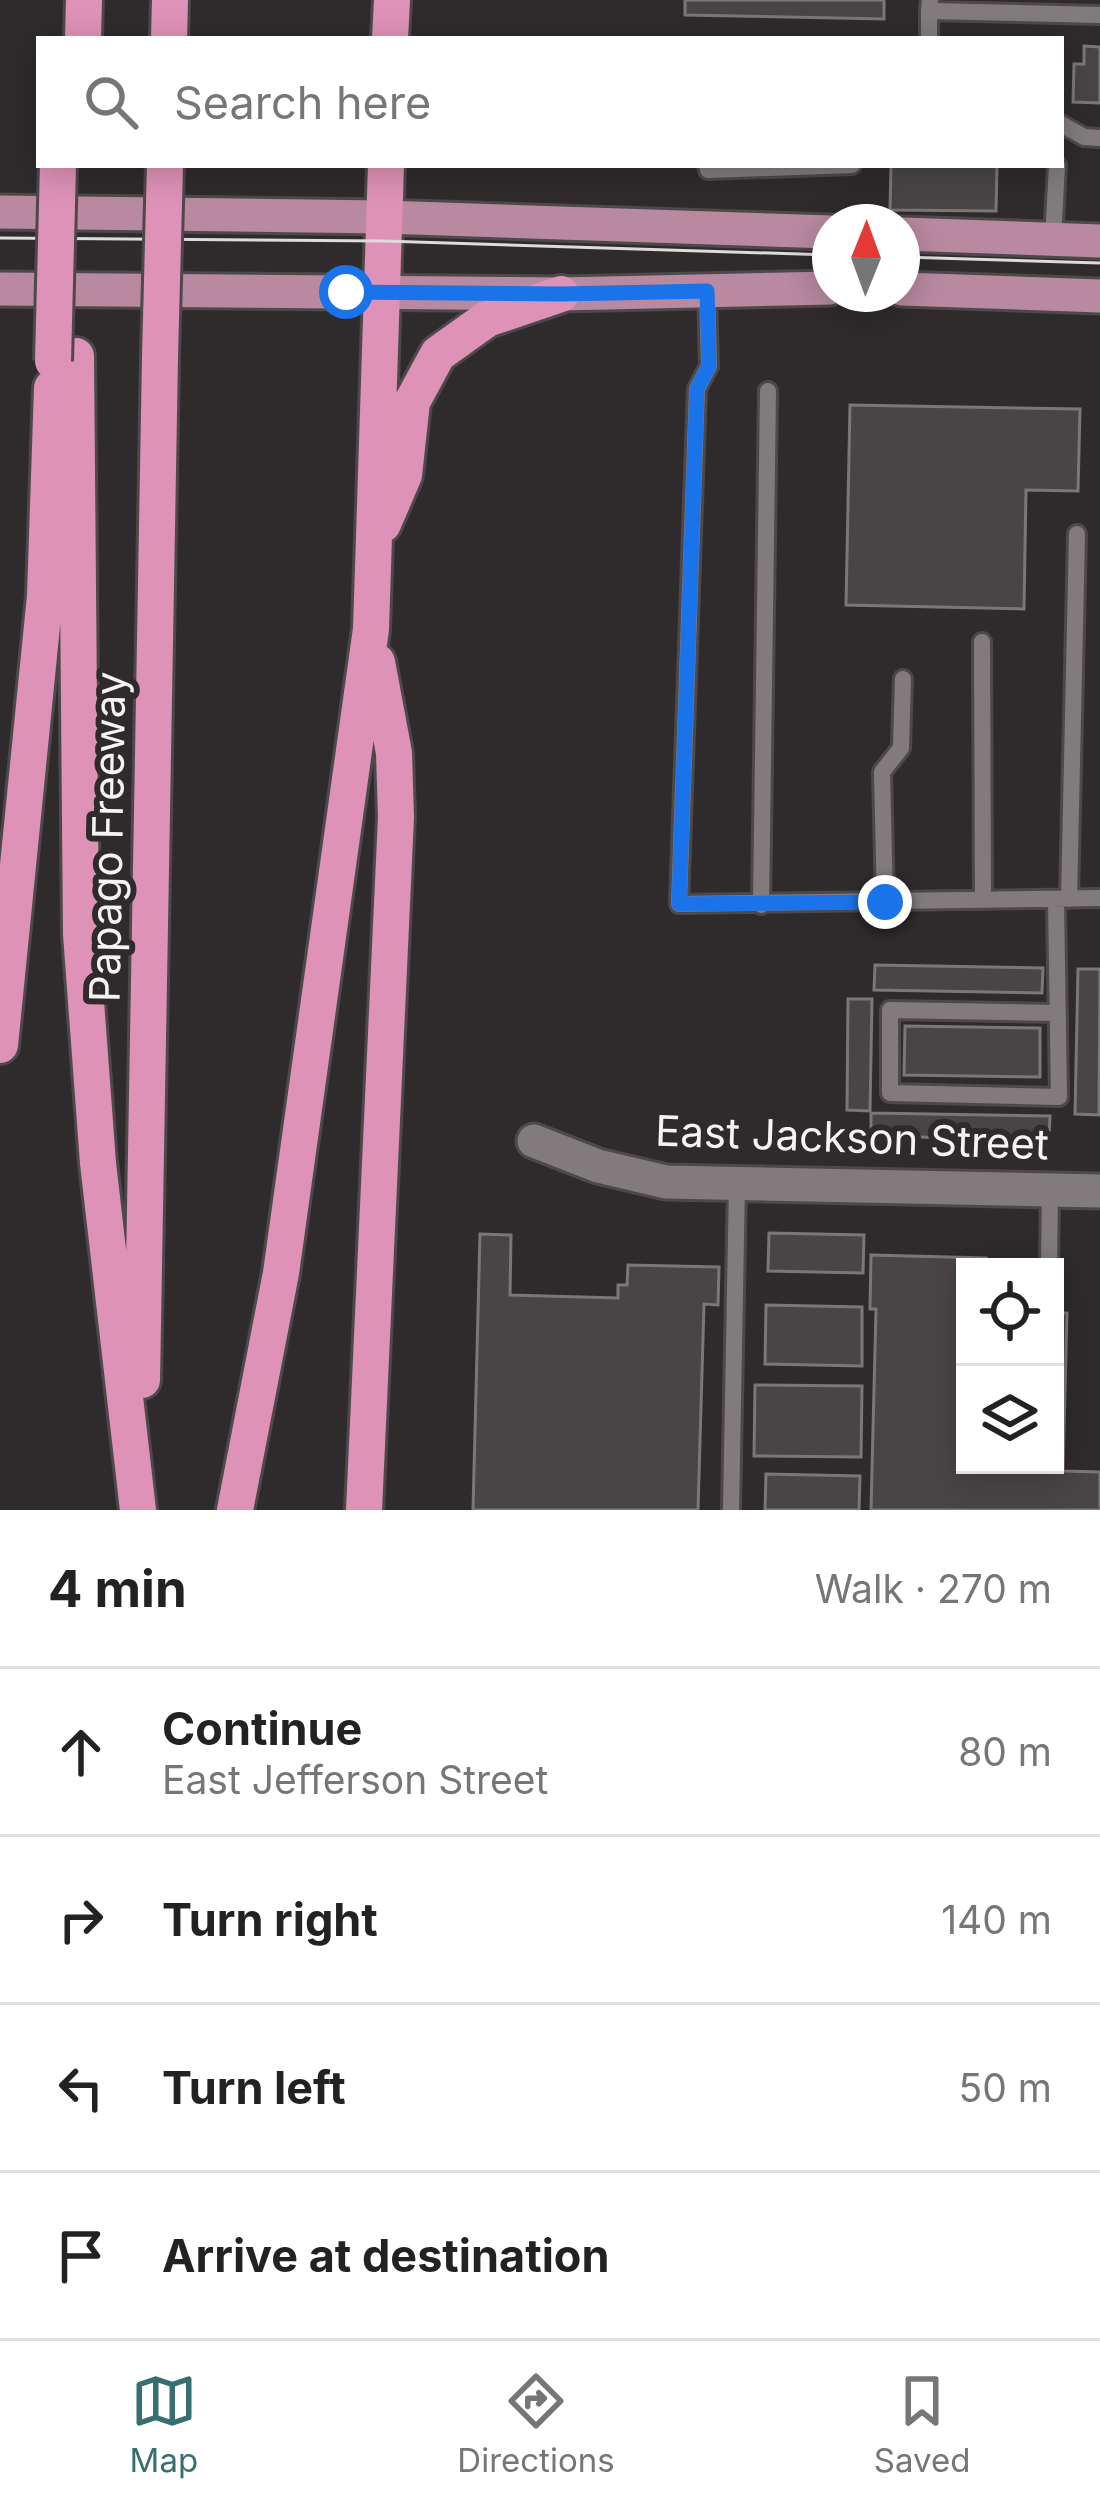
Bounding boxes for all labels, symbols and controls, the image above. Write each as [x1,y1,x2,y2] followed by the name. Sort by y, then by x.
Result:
[36,36,1064,168] search box
[78,69,144,135] icon: search
[174,75,431,130] text: Search here
[812,204,920,312] north arrow
[319,265,373,319] route start
[79,671,135,1003] street label: Papago Freeway
[858,875,912,929] route end
[654,1105,1050,1169] street label: East Jackson Street
[956,1258,1064,1474] map controls
[956,1258,1064,1366] button: locate
[956,1366,1064,1474] button: layers
[48,1558,187,1619] text: 4 min
[815,1565,1052,1612] text: Walk · 270 m
[162,1701,362,1756] text: Continue
[48,1719,114,1785] icon: ahead
[958,1728,1052,1775] text: 80 m
[162,1756,548,1803] text: East Jefferson Street
[48,1887,114,1953] icon: right
[162,1892,378,1947] text: Turn right
[941,1896,1052,1943] text: 140 m
[48,2055,114,2121] icon: left
[162,2060,346,2115] text: Turn left
[959,2064,1052,2111] text: 50 m
[48,2223,114,2289] icon: arrive
[162,2228,609,2283] text: Arrive at destination
[130,2368,198,2480] tab: Map
[457,2368,615,2480] tab: Directions
[874,2368,970,2480] tab: Saved

